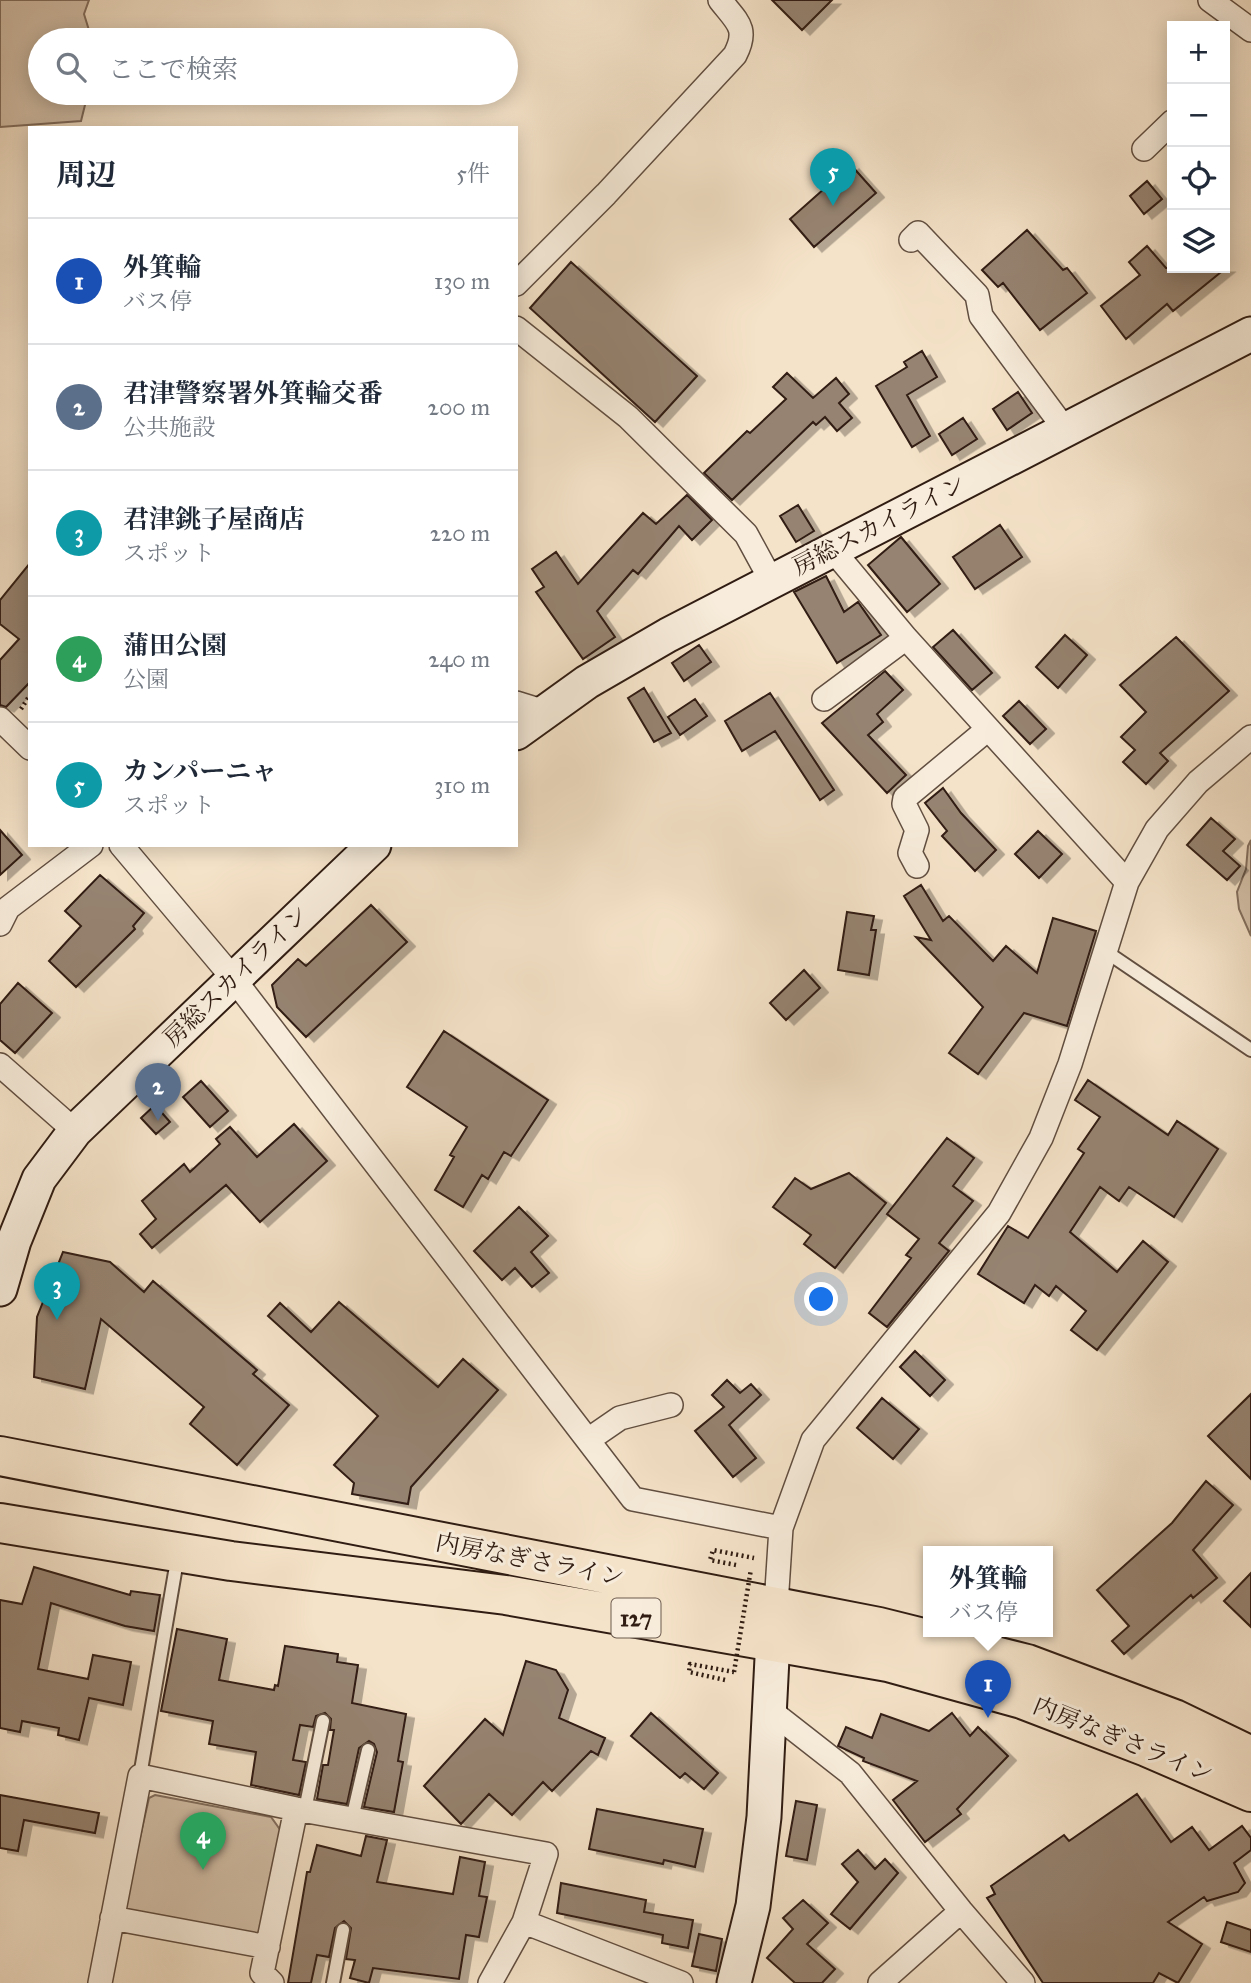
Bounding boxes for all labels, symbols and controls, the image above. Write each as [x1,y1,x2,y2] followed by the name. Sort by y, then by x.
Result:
[1167,21,1230,273] map controls
[1167,21,1230,84] button: +
[28,28,518,105] search box
[52,48,90,86] icon: search
[108,53,238,85] text: ここで検索
[1167,84,1230,147] button: −
[1167,147,1230,210] button: locate
[810,148,856,206] pin: 5
[56,157,116,193] text: 周辺
[456,159,490,187] text: 5件
[1167,210,1230,273] button: layers
[123,251,201,283] text: 外箕輪
[74,267,84,295] text: 1
[434,267,490,295] text: 130 m
[123,287,192,315] text: バス停
[123,377,383,409] text: 君津警察署外箕輪交番
[73,393,85,421] text: 2
[428,393,490,421] text: 200 m
[123,413,215,441] text: 公共施設
[787,468,971,582] street label: 房総スカイライン
[123,503,305,535] text: 君津銚子屋商店
[74,519,84,547] text: 3
[430,519,490,547] text: 220 m
[123,539,215,567] text: スポット
[123,629,227,661] text: 蒲田公園
[73,645,85,673] text: 4
[428,645,490,673] text: 240 m
[123,665,169,693] text: 公園
[123,755,277,787] text: カンパーニャ
[74,771,84,799] text: 5
[434,771,490,799] text: 310 m
[123,791,215,819] text: スポット
[157,899,315,1053] street label: 房総スカイライン
[135,1063,181,1121] pin: 2
[34,1262,80,1320] pin: 3
[804,1282,838,1316] your location
[433,1527,627,1593] street label: 内房なぎさライン
[923,1546,1053,1637] popup
[949,1562,1027,1594] text: 外箕輪
[612,1598,660,1638] road number: 127
[949,1598,1018,1626] text: バス停
[965,1660,1011,1718] pin: 1
[1029,1690,1217,1790] street label: 内房なぎさライン
[180,1812,226,1870] pin: 4

